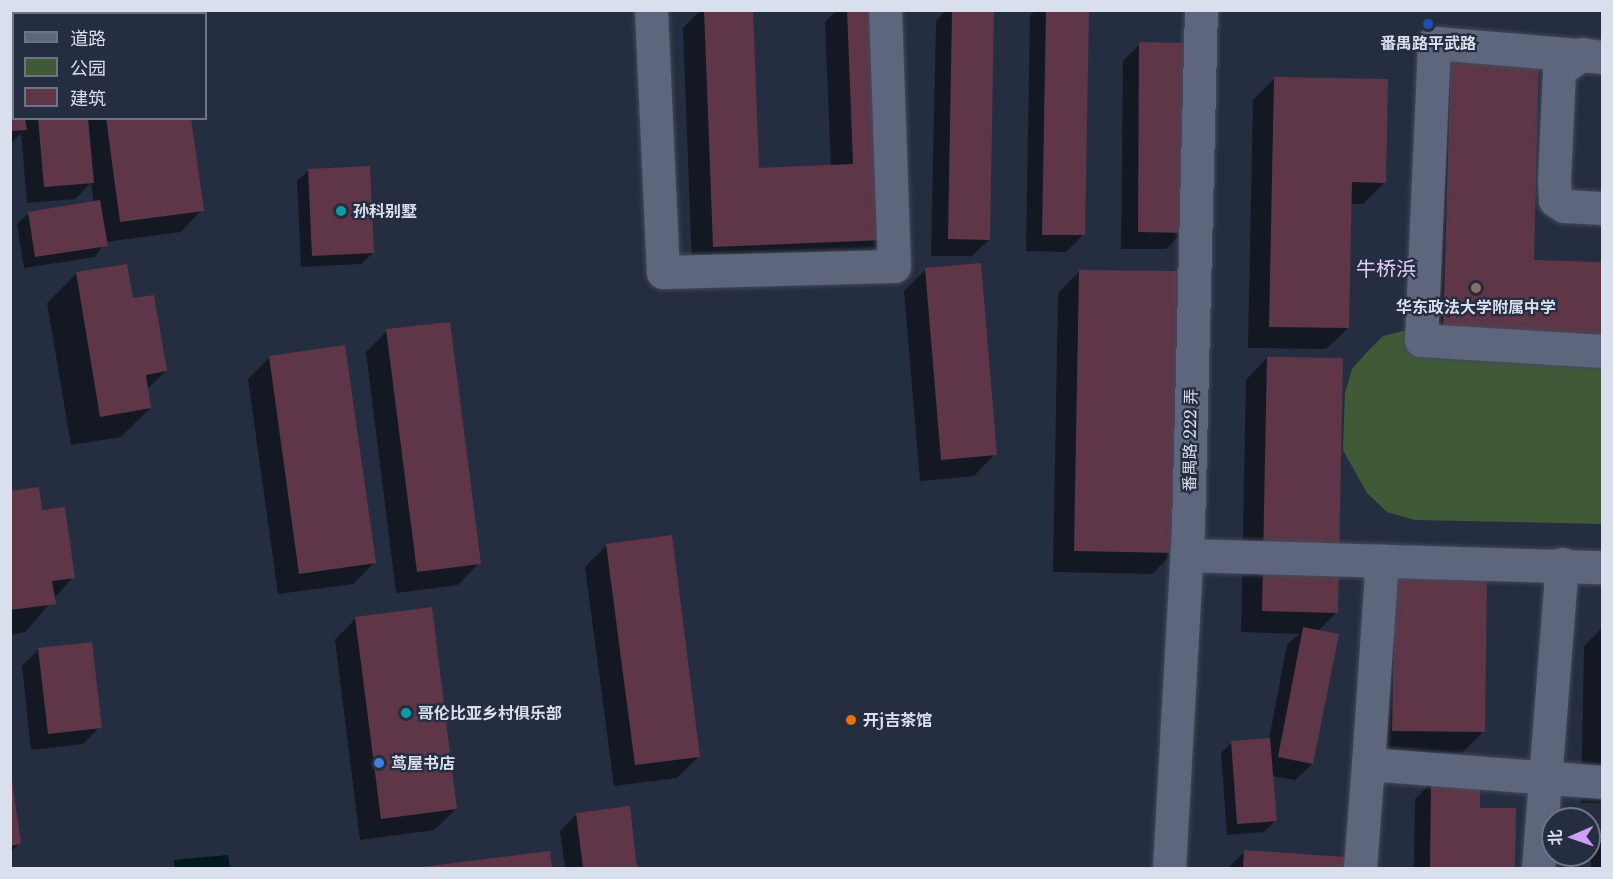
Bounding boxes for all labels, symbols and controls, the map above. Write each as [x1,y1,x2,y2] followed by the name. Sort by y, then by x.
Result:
[12,12,207,120] legend
[1421,17,1435,31] marker: 番禺路平武路
[70,28,106,50] text: 道路
[1380,33,1476,53] place label: 番禺路平武路
[70,58,106,80] text: 公园
[70,88,106,110] text: 建筑
[353,201,417,221] place label: 孙科别墅
[334,204,348,218] marker: 孙科别墅
[1356,257,1416,281] district label: 牛桥浜
[1469,281,1483,295] marker: 华东政法大学附属中学
[1396,297,1556,317] place label: 华东政法大学附属中学
[1180,388,1200,492] street label: 番禺路 222 弄
[418,703,562,723] place label: 哥伦比亚乡村俱乐部
[399,706,413,720] marker: 哥伦比亚乡村俱乐部
[863,710,932,730] place label: 开j吉茶馆
[844,713,858,727] marker: 开j吉茶馆
[391,753,455,773] place label: 茑屋书店
[372,756,386,770] marker: 茑屋书店
[1541,807,1601,867] north arrow
[1545,829,1565,846] text: 北

